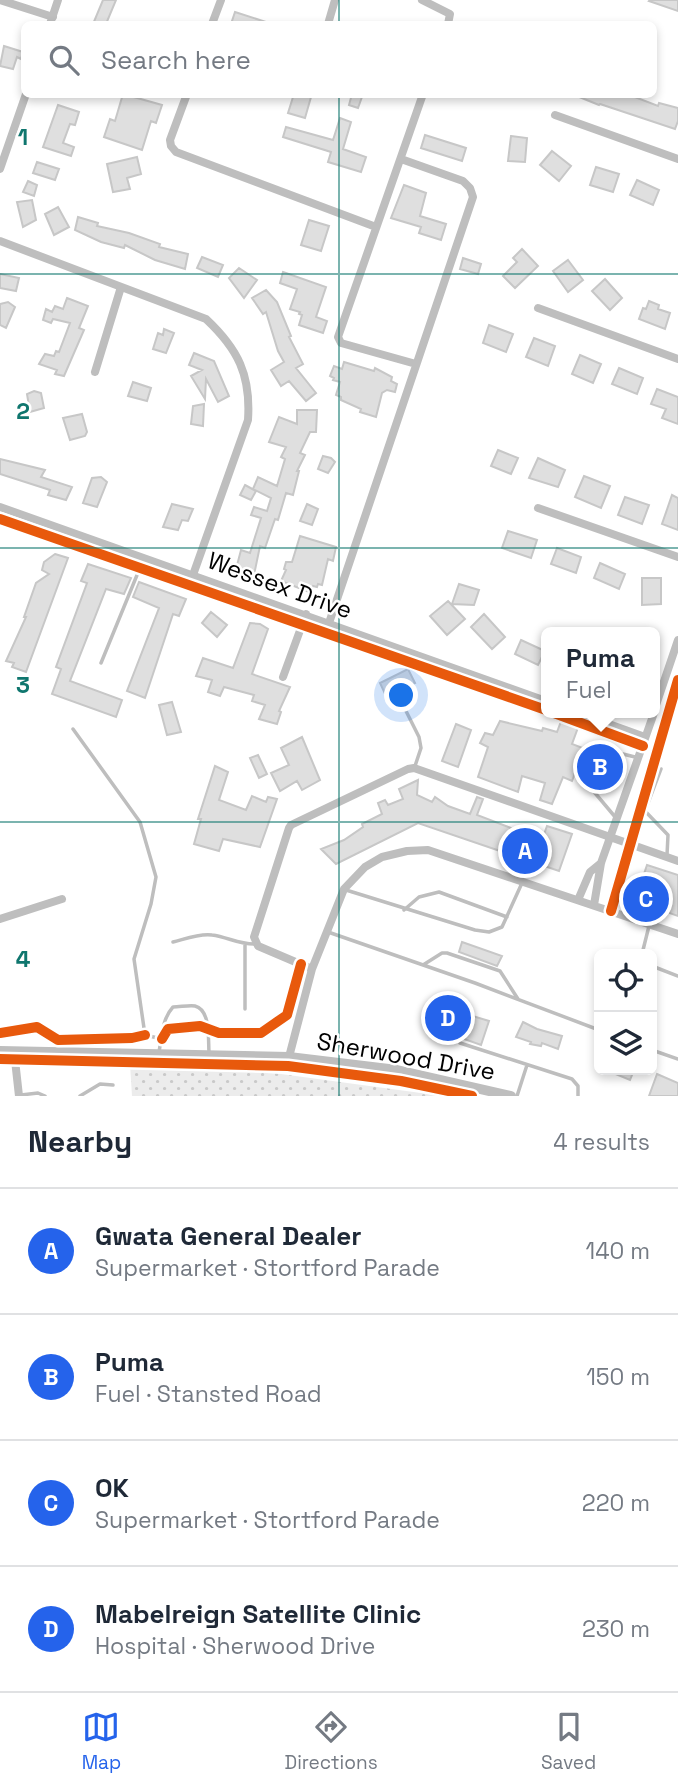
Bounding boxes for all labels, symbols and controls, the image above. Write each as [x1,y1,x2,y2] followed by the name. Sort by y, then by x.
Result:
[21,21,657,98] search box
[45,41,83,79] icon: search
[101,43,251,77] text: Search here
[18,122,28,152] text: 1
[16,396,30,426] text: 2
[204,545,356,625] street label: Wessex Drive
[541,627,660,718] popup
[566,641,635,675] text: Puma
[16,670,30,700] text: 3
[566,675,612,705] text: Fuel
[384,678,418,712] your location
[577,741,623,793] pin: B
[502,825,548,877] pin: A
[623,873,669,925] pin: C
[16,944,31,974] text: 4
[594,949,657,1075] map controls
[594,949,657,1012] button: locate
[425,992,471,1044] pin: D
[594,1012,657,1075] button: layers
[314,1025,498,1087] street label: Sherwood Drive
[28,1122,132,1161] text: Nearby
[553,1127,650,1157] text: 4 results
[95,1219,362,1253] text: Gwata General Dealer
[44,1236,58,1266] text: A
[586,1236,650,1266] text: 140 m
[95,1253,440,1283] text: Supermarket · Stortford Parade
[95,1345,164,1379] text: Puma
[43,1362,59,1392] text: B
[586,1362,650,1392] text: 150 m
[95,1379,322,1409] text: Fuel · Stansted Road
[95,1471,129,1505] text: OK
[44,1488,58,1518] text: C
[582,1488,650,1518] text: 220 m
[95,1505,440,1535] text: Supermarket · Stortford Parade
[95,1597,421,1631] text: Mabelreign Satellite Clinic
[43,1614,59,1644] text: D
[582,1614,650,1644] text: 230 m
[95,1631,375,1661] text: Hospital · Sherwood Drive
[82,1708,121,1775] tab: Map
[285,1708,378,1775] tab: Directions
[541,1708,596,1775] tab: Saved

